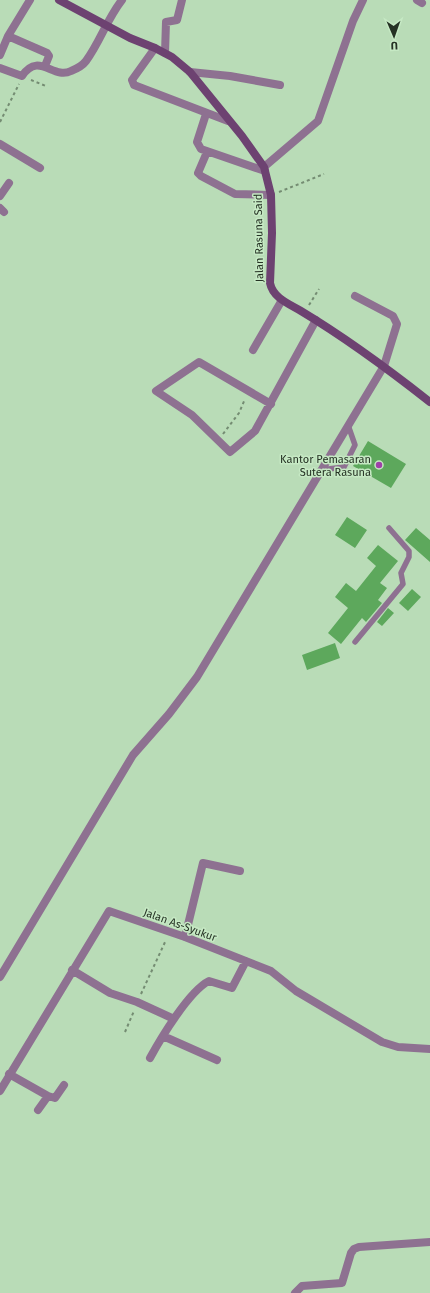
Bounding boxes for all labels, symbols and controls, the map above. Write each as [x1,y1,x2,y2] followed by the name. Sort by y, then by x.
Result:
[374,16,414,56] north arrow
[391,39,398,52] text: U
[252,194,266,282] street label: Jalan Rasuna Said
[280,453,371,479] place label: Kantor Pemasaran Sutera Rasuna
[374,460,384,470] marker: Kantor Pemasaran Sutera Rasuna
[142,906,219,945] street label: Jalan As-Syukur

